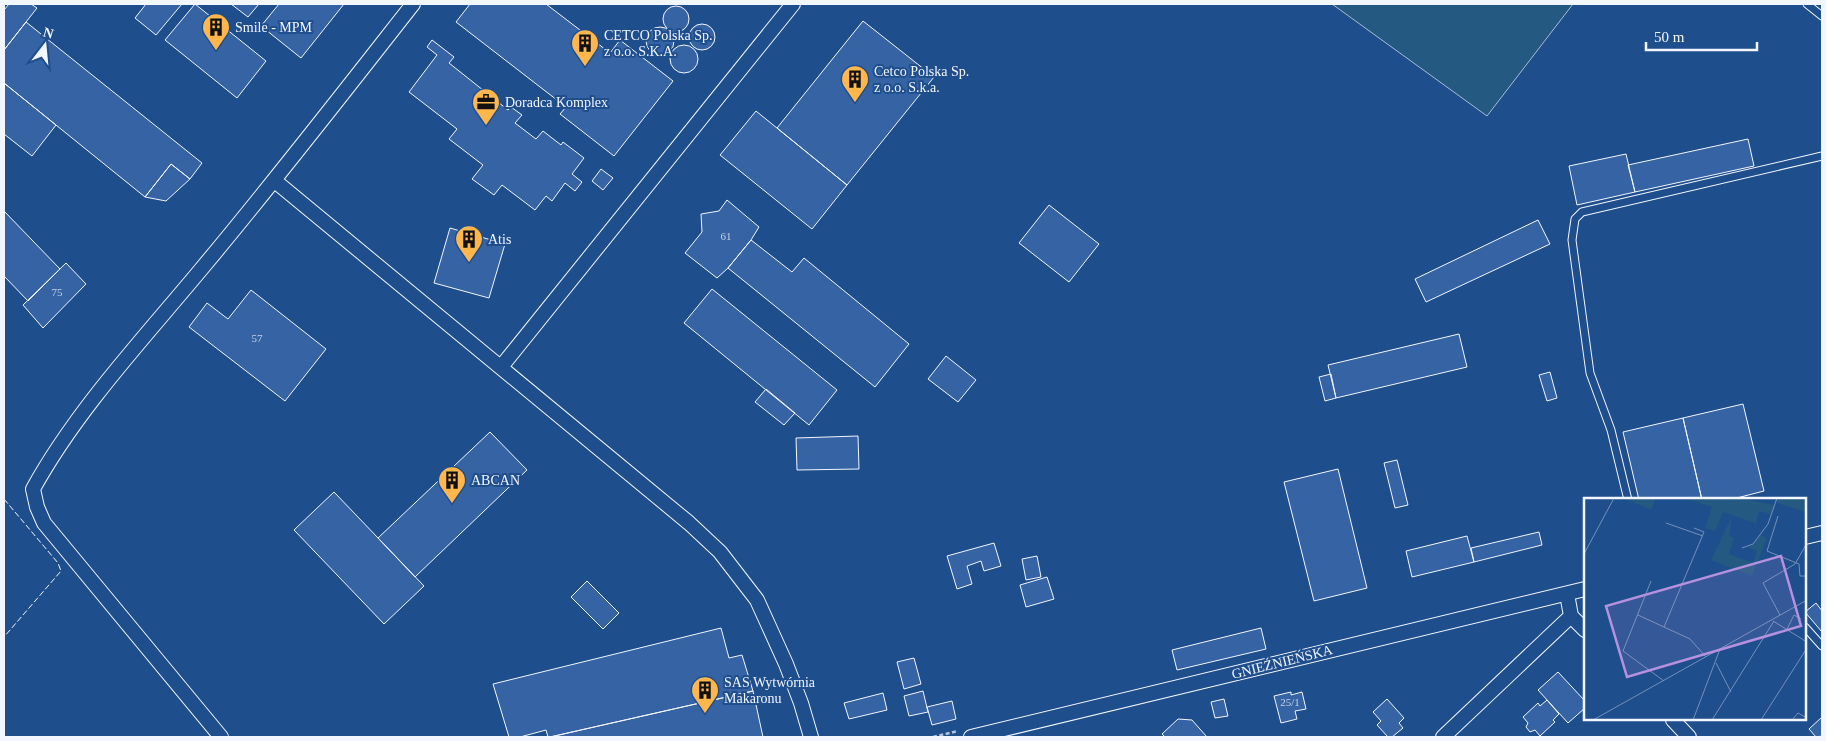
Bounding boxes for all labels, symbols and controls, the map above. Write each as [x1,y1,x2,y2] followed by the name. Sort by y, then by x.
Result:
[201,12,231,51] building icon: Smile - MPM
[20,20,70,70] north arrow
[235,20,313,35] place label: Smile - MPM
[1646,20,1757,52] scale bar
[42,24,55,42] text: N
[570,28,600,67] building icon: CETCO Polska Sp. z o.o. S.K.A.
[604,28,713,59] place label: CETCO Polska Sp. z o.o. S.K.A.
[1654,29,1685,45] text: 50 m
[840,64,870,103] building icon: Cetco Polska Sp. z o.o. S.k.a.
[874,64,969,95] place label: Cetco Polska Sp. z o.o. S.k.a.
[471,87,501,126] office icon: Doradca Komplex
[505,95,608,110] place label: Doradca Komplex
[454,224,484,263] building icon: Atis
[721,230,732,242] house number: 61
[488,232,511,247] place label: Atis
[52,286,63,298] house number: 75
[252,332,263,344] house number: 57
[437,465,467,504] building icon: ABCAN
[471,473,520,488] place label: ABCAN
[1584,498,1806,721] inset map
[1230,641,1335,682] street label: GNIEŹNIEŃSKA
[690,675,720,714] building icon: SAS Wytwórnia Makaronu
[724,675,816,706] place label: SAS Wytwórnia Makaronu
[1280,696,1300,708] house number: 25/1

